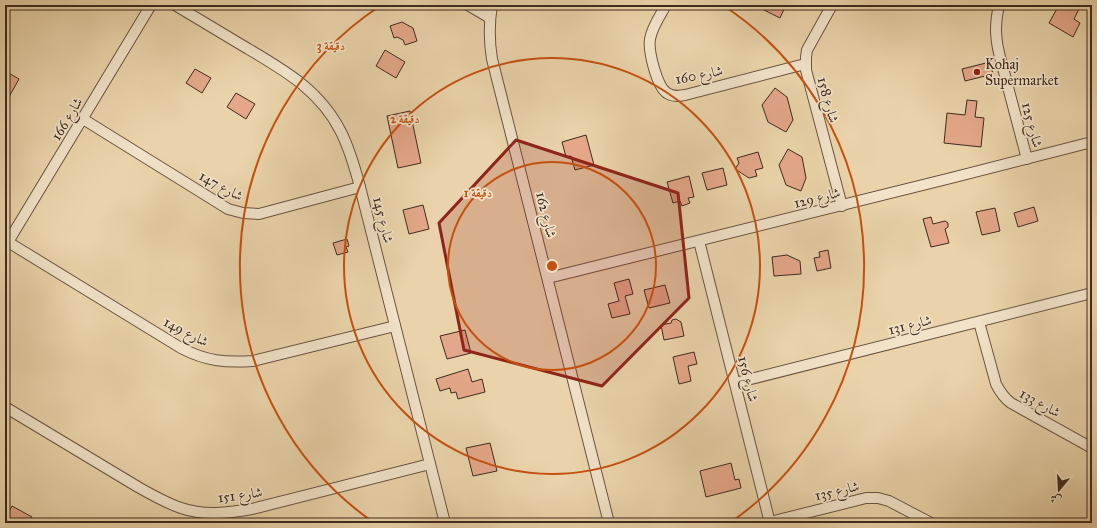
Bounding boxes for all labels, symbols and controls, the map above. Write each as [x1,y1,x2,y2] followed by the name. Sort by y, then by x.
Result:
[317,39,345,54] text: 3 دقيقة
[985,56,1059,89] place label: Kohaj Supermarket
[674,62,725,91] street label: شارع 160
[972,67,982,77] marker: Kohaj Supermarket
[811,75,842,126] street label: شارع 158
[48,94,89,145] street label: شارع 166
[1015,101,1046,150] street label: شارع 125
[390,112,420,126] text: 2 دقيقة
[195,167,246,207] street label: شارع 147
[792,184,843,215] street label: شارع 129
[464,186,492,200] text: 1 دقيقة
[529,190,560,241] street label: شارع 162
[366,195,397,246] street label: شارع 145
[545,259,559,273] centre of rings
[887,311,934,341] street label: شارع 131
[159,313,211,353] street label: شارع 149
[731,354,762,404] street label: شارع 156
[1015,385,1063,424] street label: شارع 133
[1039,470,1079,510] north arrow
[813,478,862,507] street label: شارع 135
[217,483,264,510] street label: شارع 151
[1049,491,1063,507] text: ش

